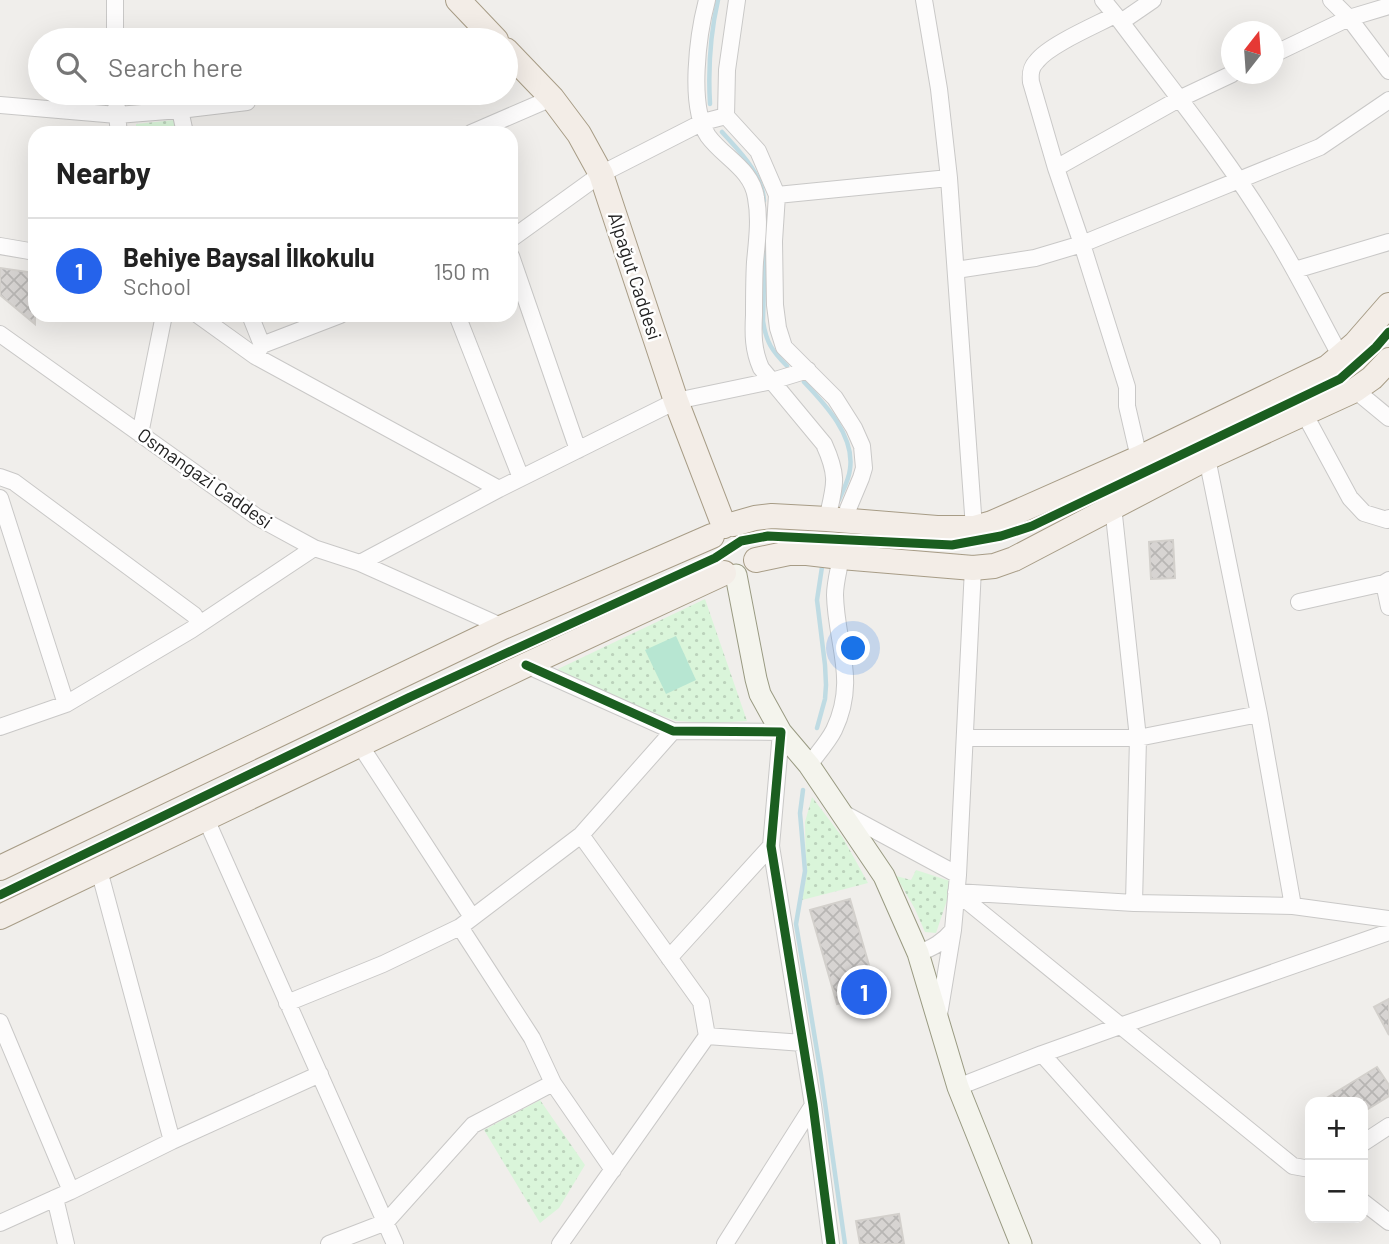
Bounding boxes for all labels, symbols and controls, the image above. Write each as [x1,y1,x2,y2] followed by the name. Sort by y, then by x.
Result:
[1221,21,1284,84] north arrow
[28,28,518,105] search box
[52,48,90,86] icon: search
[108,51,243,82] text: Search here
[56,154,151,190] text: Nearby
[604,209,667,343] street label: Alpağut Caddesi
[123,241,375,272] text: Behiye Baysal İlkokulu
[75,257,83,285] text: 1
[434,257,490,285] text: 150 m
[123,272,191,300] text: School
[133,422,277,533] street label: Osmangazi Caddesi
[836,631,870,665] your location
[841,966,887,1018] pin: 1
[1305,1097,1368,1223] map controls
[1305,1097,1368,1160] button: +
[1305,1160,1368,1223] button: −

